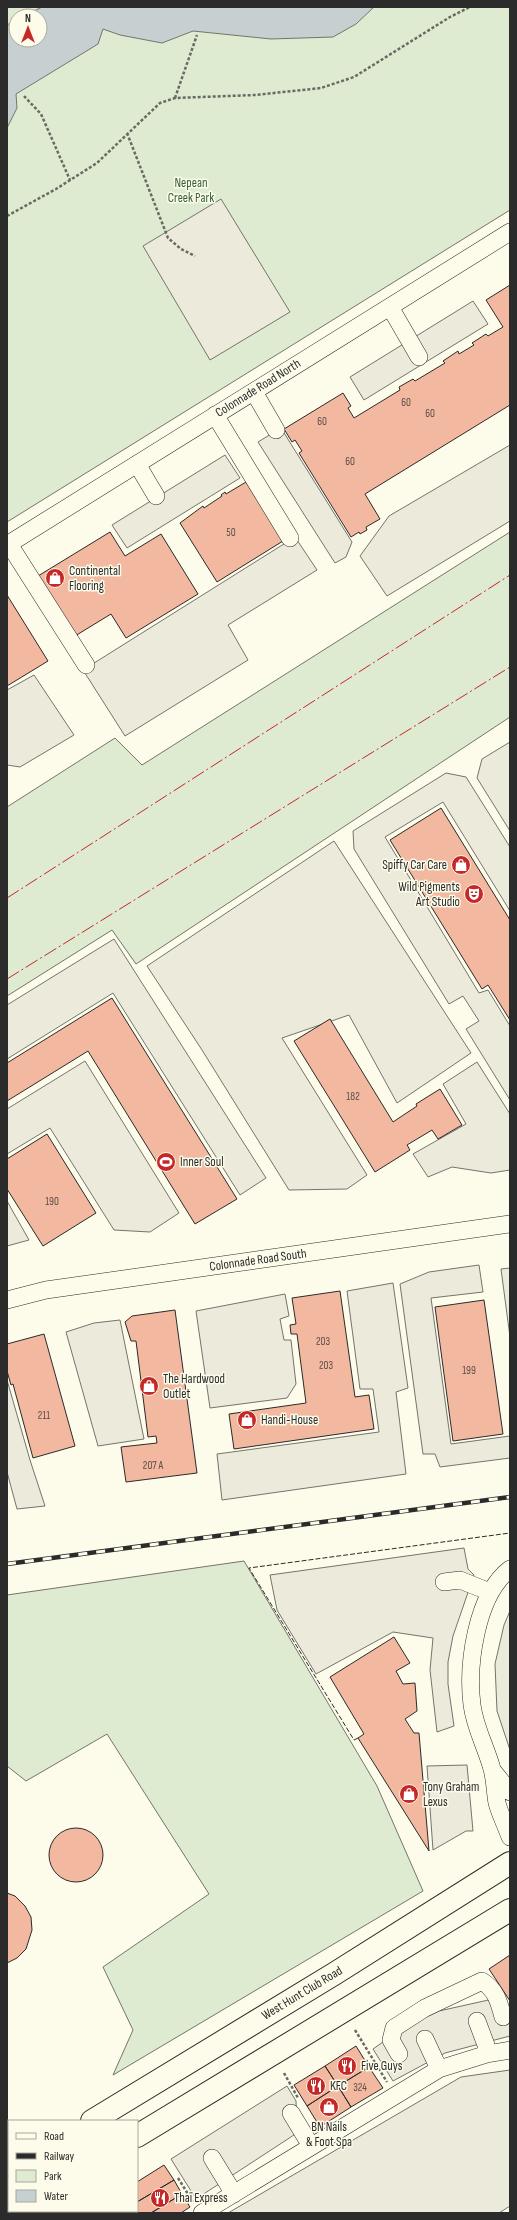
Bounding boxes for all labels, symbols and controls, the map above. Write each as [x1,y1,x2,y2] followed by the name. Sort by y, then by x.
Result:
[8,8,48,48] north arrow
[25,12,31,25] text: N
[168,175,214,206] park label: Nepean Creek Park
[212,355,304,421] street label: Colonnade Road North
[401,396,411,409] house number: 60
[425,407,435,420] house number: 60
[317,415,327,428] house number: 60
[345,455,355,468] house number: 60
[226,526,236,539] house number: 50
[69,563,120,594] place label: Continental Flooring
[44,567,66,589] shop icon: Continental Flooring
[450,854,472,876] shop icon: Spiffy Car Care
[382,857,447,873] place label: Spiffy Car Care
[398,879,460,910] place label: Wild Pigments Art Studio
[463,883,485,905] theatre icon: Wild Pigments Art Studio
[346,1090,360,1103] house number: 182
[155,1151,177,1173] sports icon: Inner Soul
[180,1154,224,1170] place label: Inner Soul
[45,1195,59,1208] house number: 190
[208,1245,308,1275] street label: Colonnade Road South
[316,1335,330,1348] house number: 203
[319,1359,333,1372] house number: 203
[462,1364,476,1377] house number: 199
[163,1371,225,1402] place label: The Hardwood Outlet
[138,1375,160,1397] shop icon: The Hardwood Outlet
[38,1409,50,1422] house number: 211
[236,1409,258,1431] shop icon: Handi-House
[261,1412,318,1428] place label: Handi-House
[143,1459,163,1472] house number: 207 A
[423,1779,479,1810] place label: Tony Graham Lexus
[398,1783,420,1805] shop icon: Tony Graham Lexus
[259,1963,345,2023] street label: West Hunt Club Road
[336,2055,358,2077] restaurant icon: Five Guys
[361,2058,403,2074] place label: Five Guys
[305,2075,327,2097] restaurant icon: KFC
[330,2078,347,2094] place label: KFC
[353,2081,367,2094] house number: 324
[318,2096,340,2118] shop icon: BN Nails & Foot Spa
[306,2119,352,2150] place label: BN Nails & Foot Spa
[8,2120,138,2212] legend
[44,2129,64,2144] text: Road
[44,2149,75,2164] text: Railway
[44,2169,62,2184] text: Park
[149,2187,171,2209] restaurant icon: Thaï Express
[44,2189,68,2204] text: Water
[174,2190,228,2206] place label: Thaï Express

